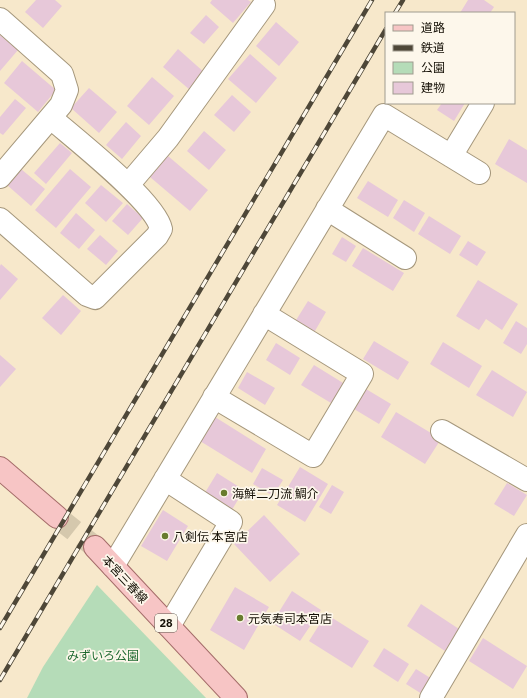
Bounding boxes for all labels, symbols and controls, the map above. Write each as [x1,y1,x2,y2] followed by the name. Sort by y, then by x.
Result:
[385,12,515,104] legend
[421,20,445,35] text: 道路
[421,40,445,55] text: 鉄道
[421,60,445,75] text: 公園
[421,80,445,95] text: 建物
[232,486,319,501] place label: 海鮮二刀流 鯛介
[219,488,229,498] marker: 海鮮二刀流 鯛介
[173,529,248,544] place label: 八剣伝 本宮店
[160,531,170,541] marker: 八剣伝 本宮店
[99,552,151,606] street label: 本宮三春線
[248,611,332,626] place label: 元気寿司本宮店
[235,613,245,623] marker: 元気寿司本宮店
[155,614,177,632] road number: 28
[67,648,139,663] park label: みずいろ公園

